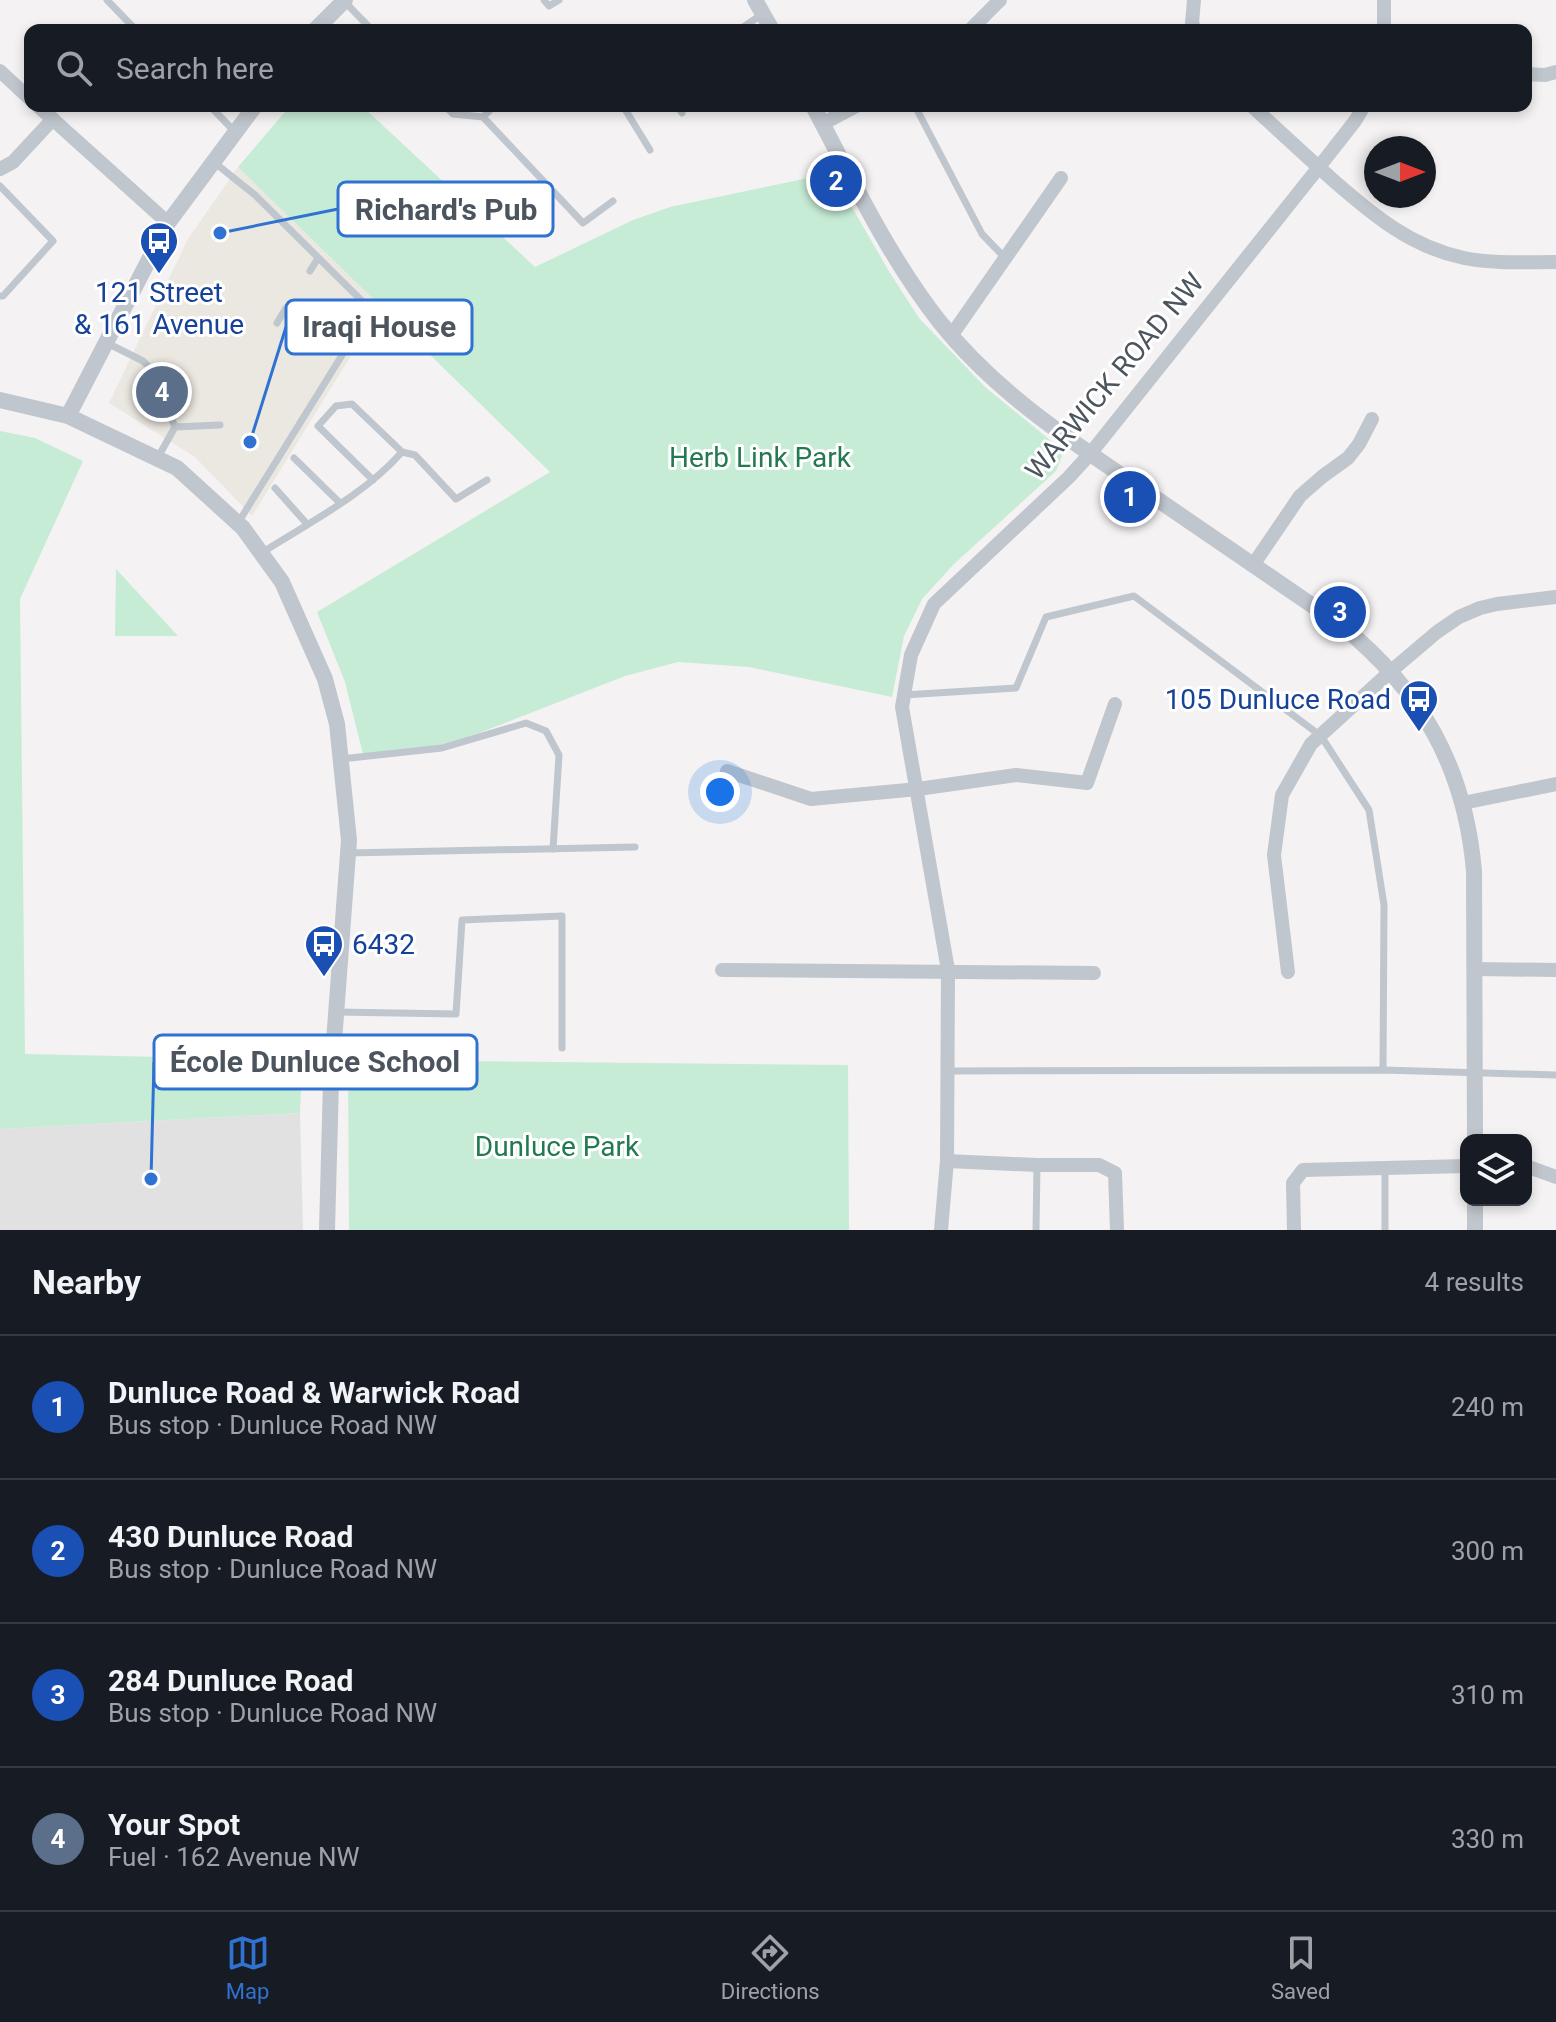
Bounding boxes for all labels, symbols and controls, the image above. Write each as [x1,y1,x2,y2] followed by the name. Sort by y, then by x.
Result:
[24,24,1532,112] search box
[52,46,96,90] icon: search
[116,51,274,86] text: Search here
[1364,136,1436,208] north arrow
[810,151,862,211] pin: 2
[338,182,553,236] callout: Richard's Pub
[355,192,537,227] text: Richard's Pub
[138,220,180,275] bus stop icon: 121 Street & 161 Avenue
[1018,266,1211,486] street label: WARWICK ROAD NW
[74,276,244,341] place label: 121 Street & 161 Avenue
[286,300,472,354] callout: Iraqi House
[302,309,456,344] text: Iraqi House
[136,362,188,422] pin: 4
[669,441,852,474] park label: Herb Link Park
[1104,467,1156,527] pin: 1
[1314,582,1366,642] pin: 3
[1398,678,1440,733] bus stop icon: 105 Dunluce Road
[1165,683,1391,716] place label: 105 Dunluce Road
[700,772,740,812] your location
[303,923,345,978] bus stop icon: 6432
[352,928,415,961] place label: 6432
[154,1035,477,1089] callout: École Dunluce School
[170,1044,460,1079] text: École Dunluce School
[475,1130,640,1163] park label: Dunluce Park
[1460,1134,1532,1206] map controls
[1460,1134,1532,1206] button: layers
[32,1262,141,1302] text: Nearby
[1425,1267,1524,1297] text: 4 results
[108,1375,520,1410] text: Dunluce Road & Warwick Road
[51,1392,65,1422] text: 1
[1451,1392,1524,1422] text: 240 m
[108,1410,437,1440] text: Bus stop · Dunluce Road NW
[108,1519,353,1554] text: 430 Dunluce Road
[51,1536,65,1566] text: 2
[1451,1536,1524,1566] text: 300 m
[108,1554,437,1584] text: Bus stop · Dunluce Road NW
[108,1663,353,1698] text: 284 Dunluce Road
[51,1680,65,1710] text: 3
[1451,1680,1524,1710] text: 310 m
[108,1698,437,1728] text: Bus stop · Dunluce Road NW
[108,1807,240,1842] text: Your Spot
[51,1824,65,1854] text: 4
[1451,1824,1524,1854] text: 330 m
[108,1842,360,1872] text: Fuel · 162 Avenue NW
[226,1931,270,2004] tab: Map
[721,1931,820,2004] tab: Directions
[1271,1931,1330,2004] tab: Saved

